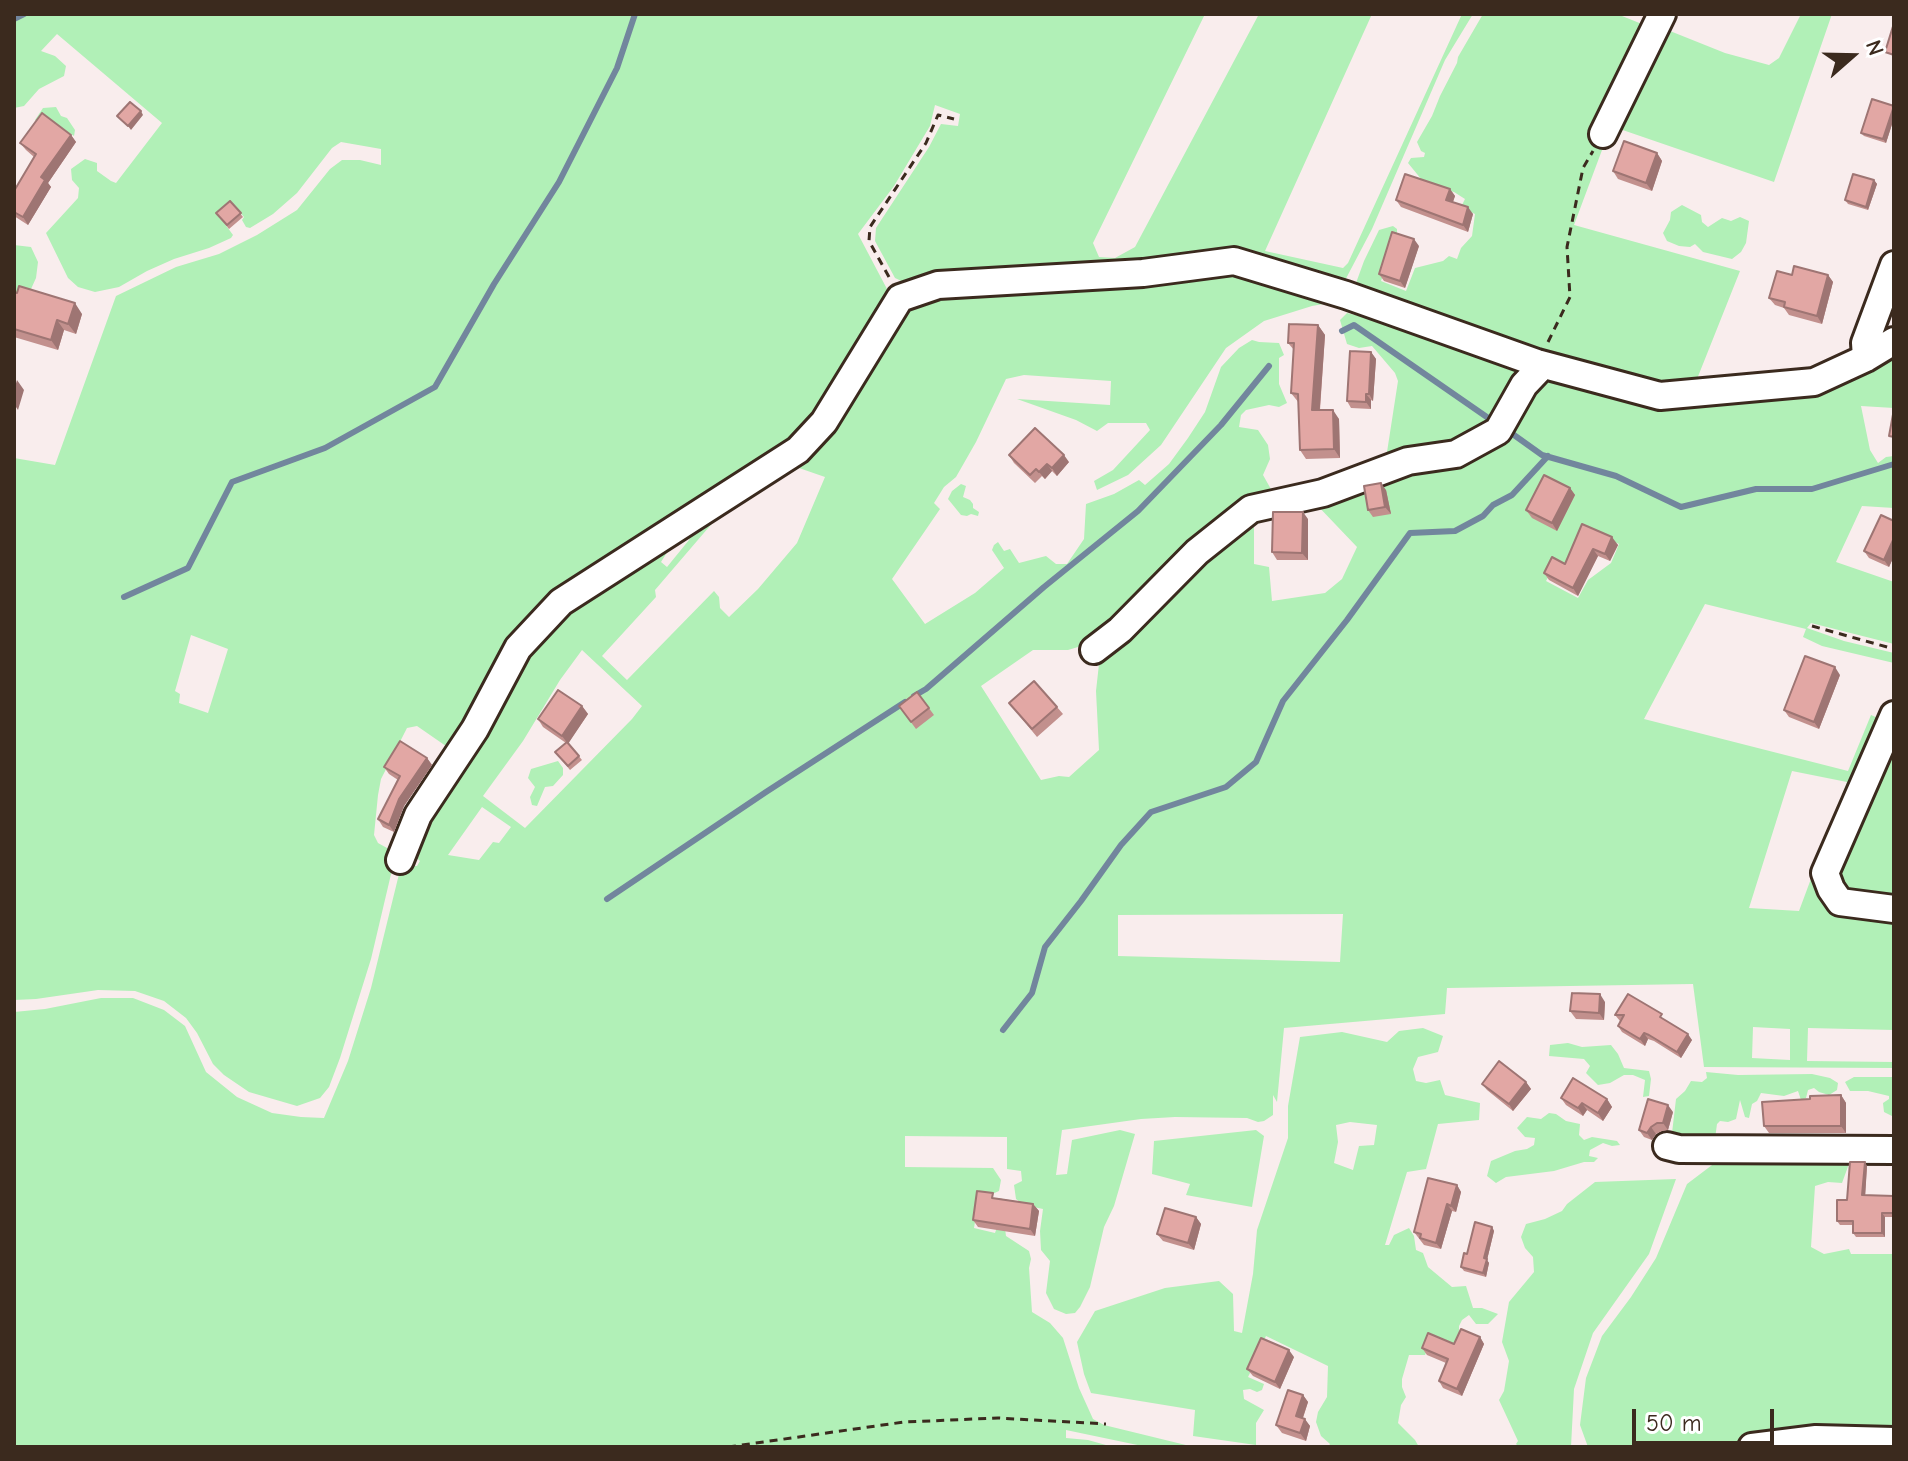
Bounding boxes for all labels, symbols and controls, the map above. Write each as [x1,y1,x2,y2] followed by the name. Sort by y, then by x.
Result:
[1812,16,1892,96] north arrow
[1860,37,1889,59] text: N
[1636,1393,1778,1443] scale bar
[1646,1409,1702,1437] text: 50 m

